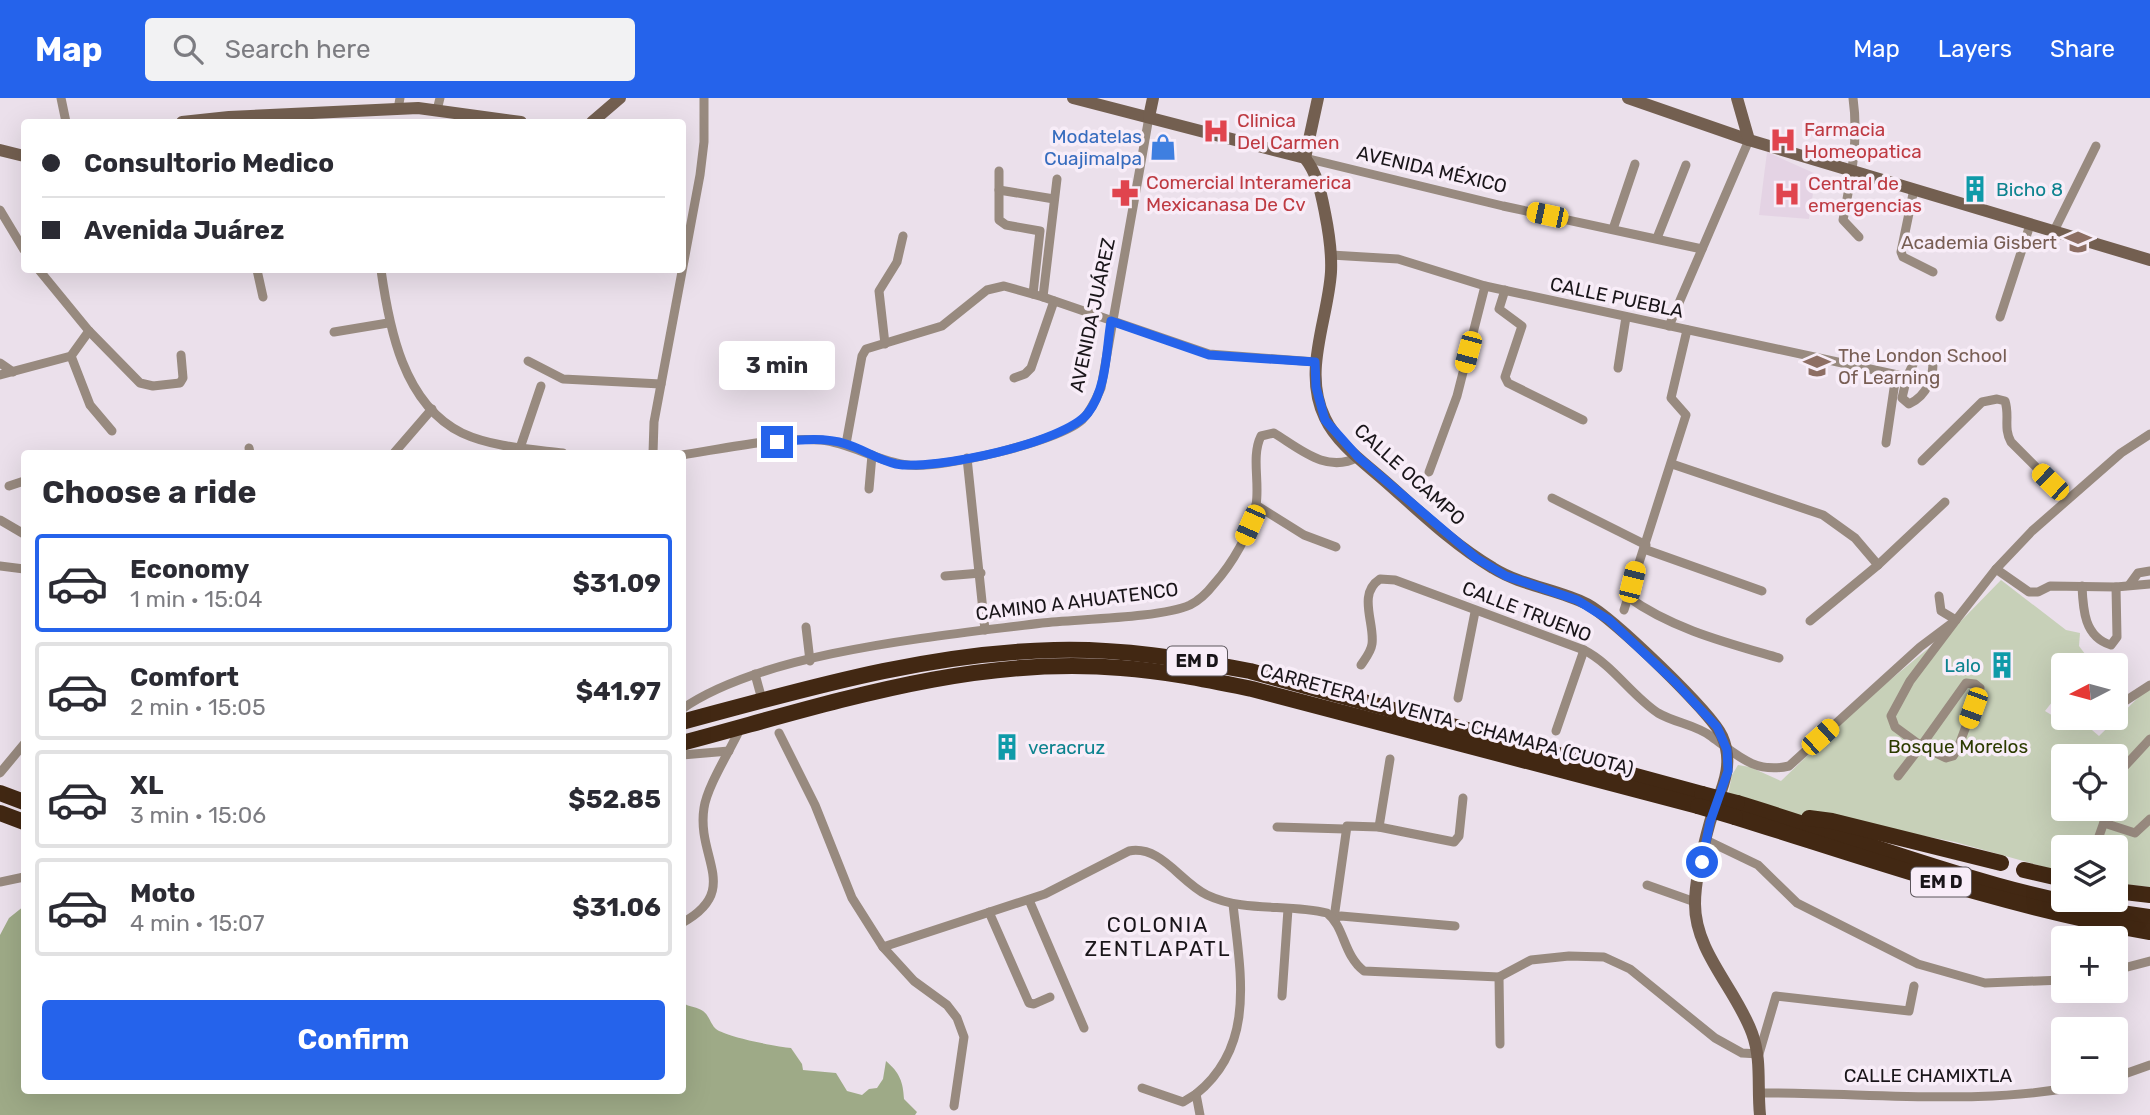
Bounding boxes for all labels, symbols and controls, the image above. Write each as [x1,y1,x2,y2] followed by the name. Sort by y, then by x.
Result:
[145,18,635,81] search box
[35,30,103,69] text: Map
[169,30,207,68] icon: search
[225,34,370,65] text: Search here
[1853,35,1900,63] text: Map
[1938,35,2012,63] text: Layers
[2050,35,2115,63] text: Share
[1237,109,1339,154] place label: Clinica Del Carmen
[1201,116,1231,146] hospital icon: Clinica Del Carmen
[1804,118,1922,163] place label: Farmacia Homeopatica
[1044,125,1142,170] place label: Modatelas Cuajimalpa
[1768,125,1798,155] hospital icon: Farmacia Homeopatica
[1148,132,1178,162] shop icon: Modatelas Cuajimalpa
[1355,141,1509,198] street label: AVENIDA MÉXICO
[84,148,334,179] text: Consultorio Medico
[1146,171,1351,216] place label: Comercial Interamerica Mexicanasa De Cv
[1808,172,1922,217] place label: Central de emergencias
[1960,174,1990,204] building icon: Bicho 8
[1110,178,1140,208] pharmacy icon: Comercial Interamerica Mexicanasa De Cv
[1996,178,2063,201] place label: Bicho 8
[1772,179,1802,209] hospital icon: Central de emergencias
[1525,200,1570,230] car
[84,215,284,246] text: Avenida Juárez
[2063,227,2093,257] school or university icon: Academia Gisbert
[1901,231,2058,254] place label: Academia Gisbert
[1065,236,1120,394] street label: AVENIDA JUÁREZ
[1548,272,1686,323] street label: CALLE PUEBLA
[1453,329,1484,375] car
[719,341,835,390] callout: 3 min
[1838,344,2007,389] place label: The London School Of Learning
[746,351,808,379] text: 3 min
[1802,351,1832,381] school or university icon: The London School Of Learning
[1350,419,1470,530] street label: CALLE OCAMPO
[761,426,793,458] route end
[2028,460,2073,504] car
[42,473,256,511] text: Choose a ride
[1232,502,1269,548] car
[46,552,109,615] icon: car
[130,554,249,585] text: Economy
[1617,559,1648,605] car
[572,568,661,599] text: $31.09
[1459,576,1595,647] street label: CALLE TRUENO
[974,578,1180,625] street label: CAMINO A AHUATENCO
[130,585,263,613] text: 1 min · 15:04
[1167,646,1227,676] road number: EM D
[1987,650,2017,680] building icon: Lalo
[2051,653,2128,730] north arrow
[2051,653,2128,1094] map controls
[1944,654,1981,677] place label: Lalo
[1258,658,1636,781] street label: CARRETERA LA VENTA - CHAMAPA (CUOTA)
[46,660,109,723] icon: car
[130,662,239,693] text: Comfort
[576,676,661,707] text: $41.97
[1956,685,1991,731] car
[130,693,266,721] text: 2 min · 15:05
[1798,715,1843,759] car
[992,732,1022,762] building icon: veracruz
[1888,735,2028,758] park label: Bosque Morelos
[1028,736,1105,759] place label: veracruz
[2051,744,2128,821] button: locate
[46,768,109,831] icon: car
[130,770,163,801] text: XL
[568,784,661,815] text: $52.85
[130,801,266,829] text: 3 min · 15:06
[2051,835,2128,912] button: layers
[1686,846,1718,878] route start
[1911,868,1971,896] road number: EM D
[46,876,109,939] icon: car
[130,878,195,909] text: Moto
[572,892,661,923] text: $31.06
[130,909,265,937] text: 4 min · 15:07
[1084,912,1232,961] district label: COLONIA ZENTLAPATL
[2051,926,2128,1003] button: +
[42,1000,665,1080] button: Confirm
[2051,1017,2128,1094] button: −
[1844,1064,2013,1087] street label: CALLE CHAMIXTLA

